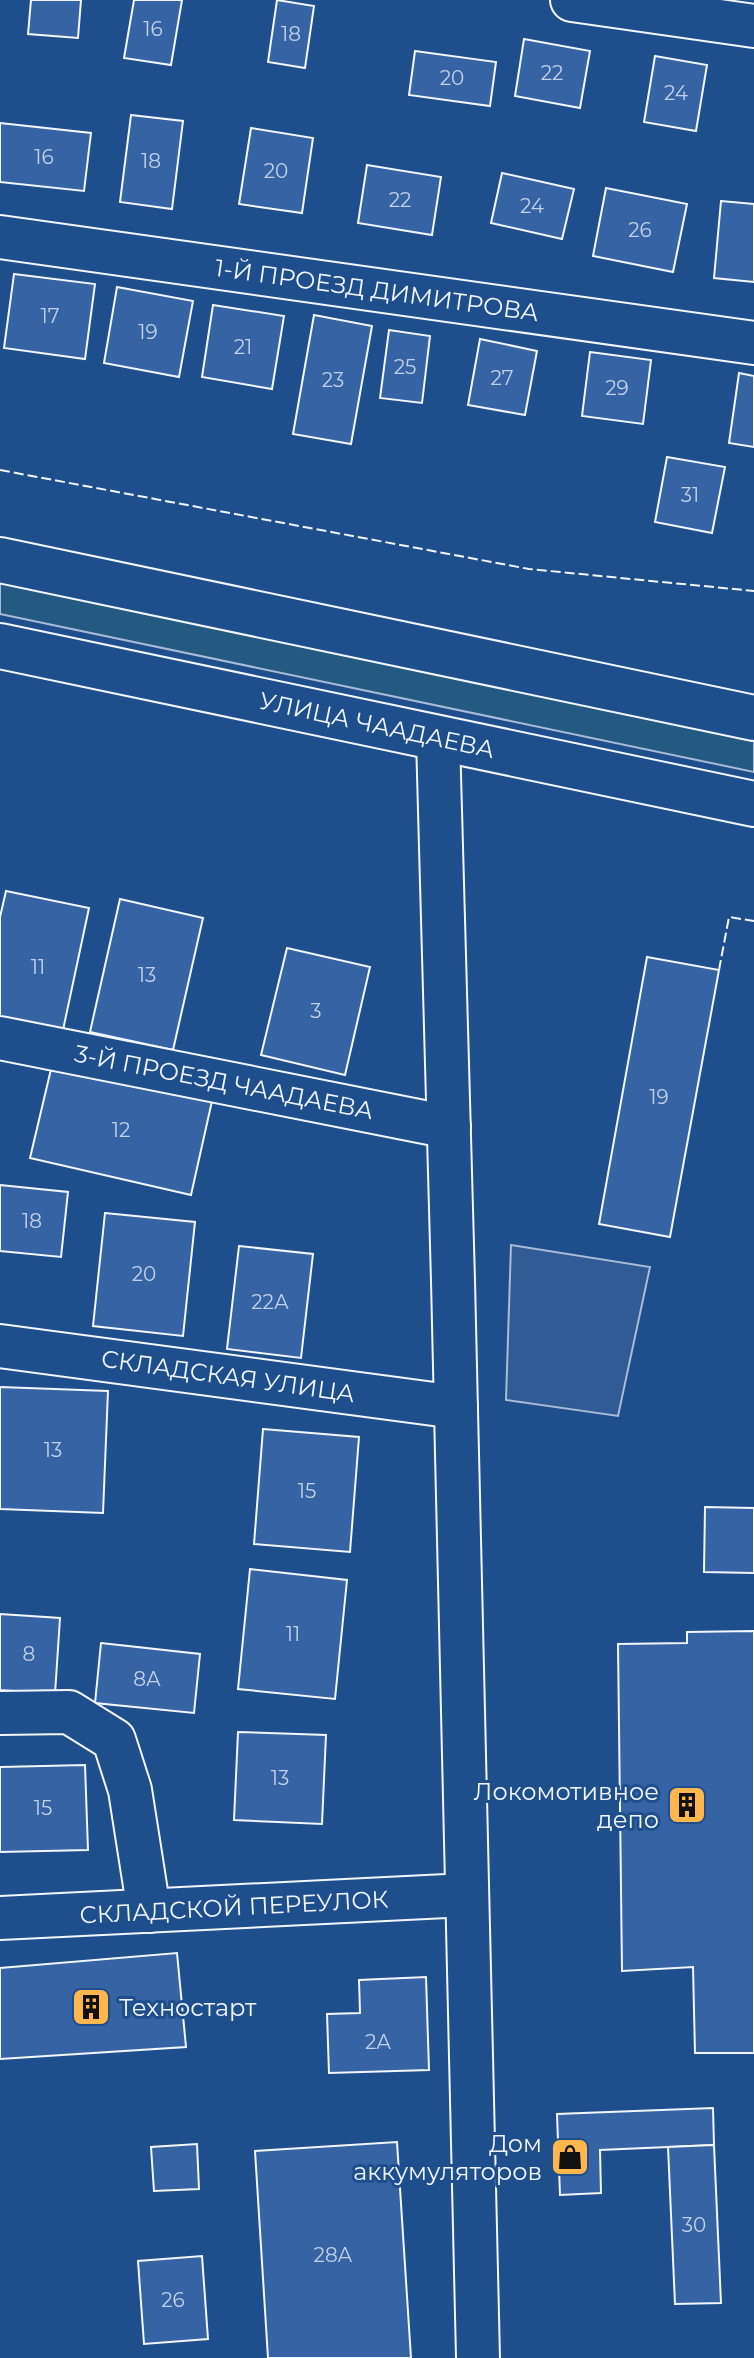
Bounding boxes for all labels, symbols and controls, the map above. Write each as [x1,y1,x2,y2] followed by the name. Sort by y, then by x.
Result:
[143,17,163,41] house number: 16
[281,22,301,46] house number: 18
[541,61,563,85] house number: 22
[440,66,464,90] house number: 20
[664,81,688,105] house number: 24
[34,145,54,169] house number: 16
[141,149,161,173] house number: 18
[264,159,288,183] house number: 20
[389,188,411,212] house number: 22
[520,194,544,218] house number: 24
[628,218,652,242] house number: 26
[213,253,541,327] street label: 1-Й ПРОЕЗД ДИМИТРОВА
[41,304,60,328] house number: 17
[138,320,158,344] house number: 19
[234,335,252,359] house number: 21
[394,355,416,379] house number: 25
[490,366,514,390] house number: 27
[322,368,344,392] house number: 23
[605,376,629,400] house number: 29
[681,483,699,507] house number: 31
[257,686,497,764] street label: УЛИЦА ЧААДАЕВА
[31,955,45,979] house number: 11
[138,963,156,987] house number: 13
[310,999,322,1023] house number: 3
[72,1039,376,1125] street label: 3-Й ПРОЕЗД ЧААДАЕВА
[649,1085,669,1109] house number: 19
[112,1118,130,1142] house number: 12
[22,1209,42,1233] house number: 18
[132,1262,156,1286] house number: 20
[251,1290,289,1314] house number: 22А
[99,1344,357,1408] street label: СКЛАДСКАЯ УЛИЦА
[44,1438,62,1462] house number: 13
[298,1479,316,1503] house number: 15
[286,1622,300,1646] house number: 11
[23,1642,35,1666] house number: 8
[133,1667,161,1691] house number: 8А
[271,1766,289,1790] house number: 13
[474,1777,659,1834] place label: Локомотивное депо
[666,1784,708,1826] building icon: Локомотивное депо
[34,1796,52,1820] house number: 15
[79,1884,389,1930] street label: СКЛАДСКОЙ ПЕРЕУЛОК
[70,1986,112,2028] building icon: Техностарт
[119,1993,257,2022] place label: Техностарт
[365,2030,391,2054] house number: 2А
[353,2129,542,2186] place label: Дом аккумуляторов
[549,2136,591,2178] shop icon: Дом аккумуляторов
[682,2213,706,2237] house number: 30
[314,2243,353,2267] house number: 28А
[161,2288,185,2312] house number: 26

